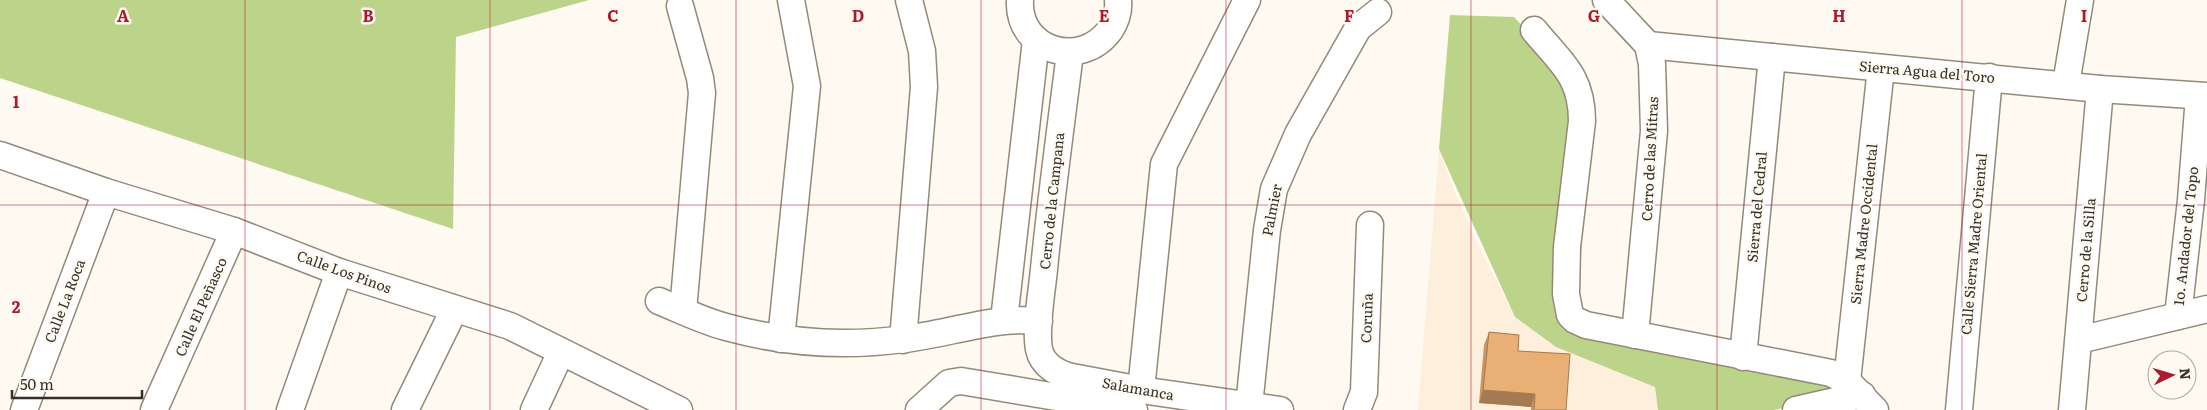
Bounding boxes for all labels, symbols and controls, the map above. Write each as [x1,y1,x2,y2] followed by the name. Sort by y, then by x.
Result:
[117,3,129,27] text: A
[362,3,374,27] text: B
[607,3,619,27] text: C
[852,3,864,27] text: D
[1099,3,1110,27] text: E
[1344,3,1354,27] text: F
[1588,3,1600,27] text: G
[1832,3,1846,27] text: H
[2081,3,2087,27] text: I
[1858,55,1996,87] street label: Sierra Agua del Toro
[13,89,20,113] text: 1
[1636,96,1662,222] street label: Cerro de las Mitras
[1034,131,1068,271] street label: Cerro de la Campana
[1845,142,1881,305] street label: Sierra Madre Occidental
[1741,150,1771,263] street label: Sierra del Cedral
[1955,152,1991,336] street label: Calle Sierra Madre Oriental
[2168,165,2202,306] street label: 1o. Andador del Topo
[1256,182,1286,238] street label: Palmier
[2070,197,2100,303] street label: Cerro de la Silla
[294,245,394,297] street label: Calle Los Pinos
[169,254,231,359] street label: Calle El Peñasco
[39,255,89,345] street label: Calle La Roca
[1355,292,1377,343] street label: Coruña
[12,294,21,318] text: 2
[2147,350,2197,400] north arrow
[2175,367,2196,381] text: N
[12,368,142,400] scale bar
[20,372,54,395] text: 50 m
[1101,372,1176,404] street label: Salamanca

